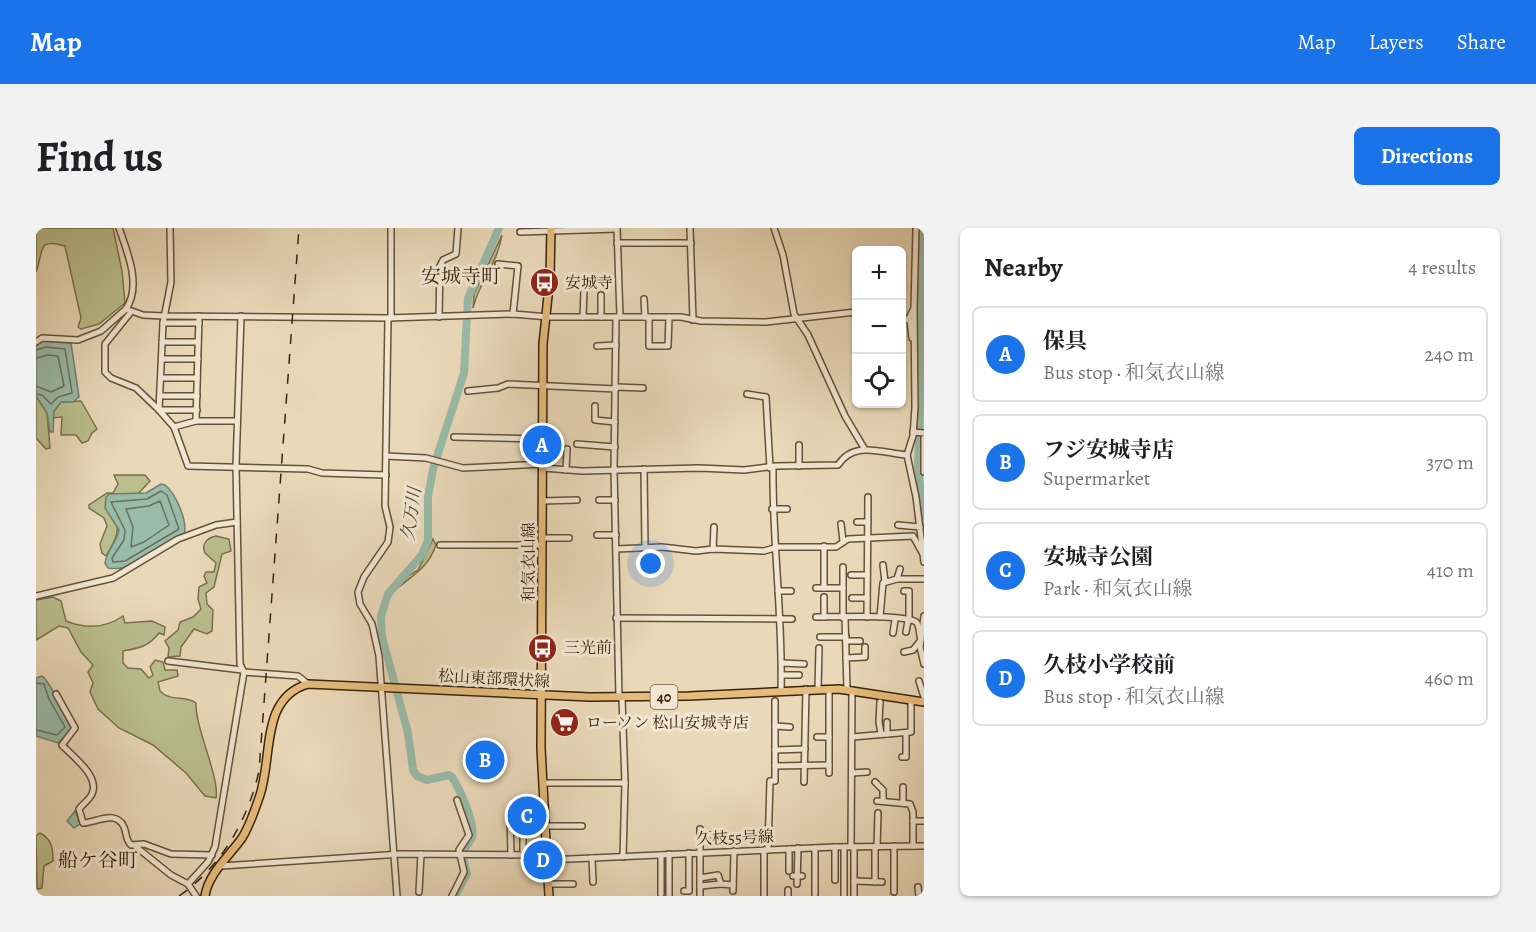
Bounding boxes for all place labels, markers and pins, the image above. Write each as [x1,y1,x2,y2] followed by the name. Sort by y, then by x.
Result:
[528,267,560,299] bus stop icon: 安城寺
[565,272,613,294] place label: 安城寺
[522,422,562,468] pin: A
[527,632,559,664] bus stop icon: 三光前
[564,637,612,659] place label: 三光前
[549,707,581,739] supermarket icon: ローソン 松山安城寺店
[586,712,749,734] place label: ローソン 松山安城寺店
[466,738,504,782] pin: B
[508,794,546,838] pin: C
[524,838,562,882] pin: D

